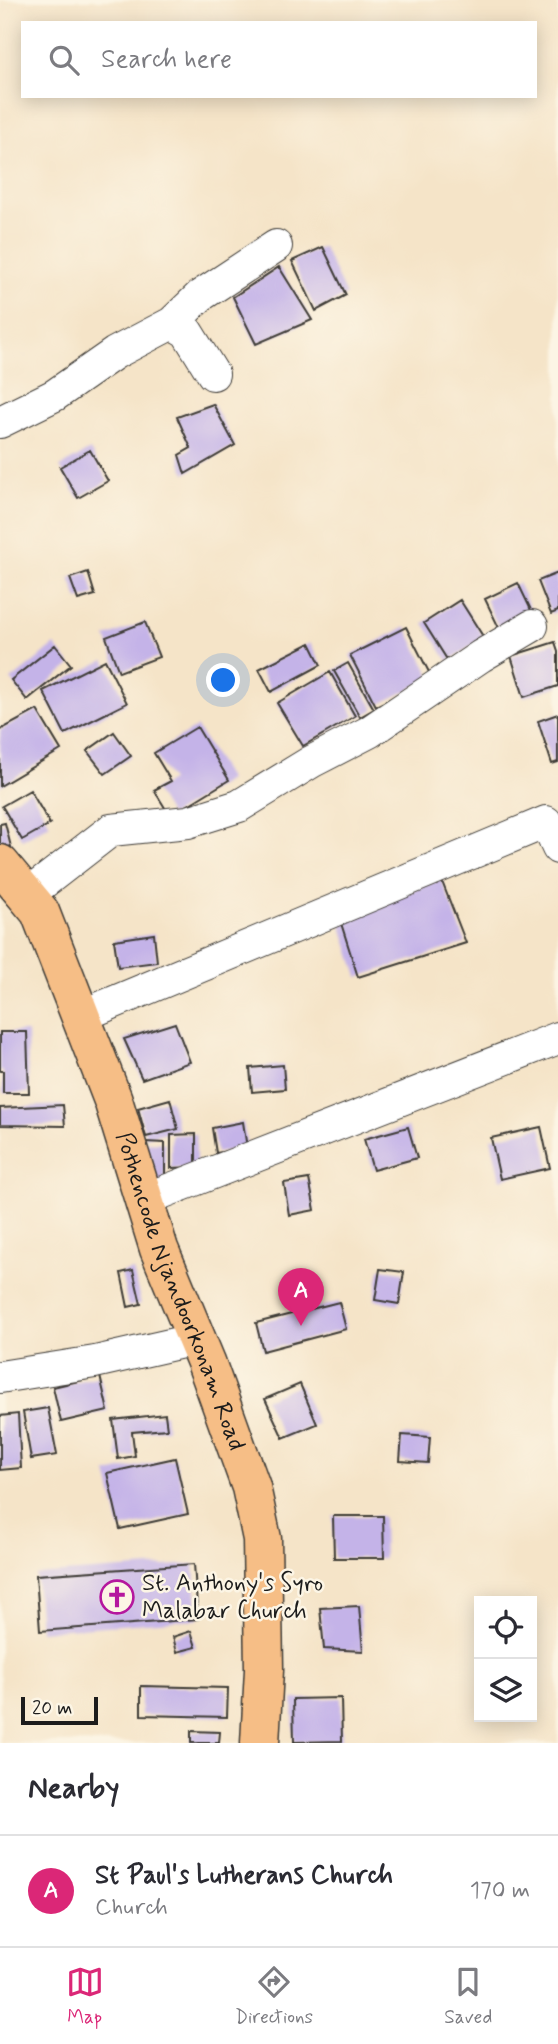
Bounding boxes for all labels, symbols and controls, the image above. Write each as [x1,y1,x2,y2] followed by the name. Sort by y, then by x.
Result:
[21,21,537,98] search box
[45,41,83,79] icon: search
[101,43,232,77] text: Search here
[206,663,240,697] your location
[108,1128,252,1455] street label: Pothencode Njandoorkonam Road
[278,1268,324,1326] pin: A
[142,1568,323,1627] place label: St. Anthony's Syro Malabar Church
[98,1578,136,1616] church icon: St. Anthony's Syro Malabar Church
[474,1596,537,1722] map controls
[474,1596,537,1659] button: locate
[474,1659,537,1722] button: layers
[21,1694,98,1726] scale bar
[32,1696,72,1721] text: 20 m
[28,1769,119,1808] text: Nearby
[95,1859,393,1893] text: St Paul's Lutherans Church
[43,1876,59,1906] text: A
[470,1876,530,1906] text: 170 m
[95,1893,168,1923] text: Church
[66,1963,104,2030] tab: Map
[235,1963,313,2030] tab: Directions
[444,1963,492,2030] tab: Saved

